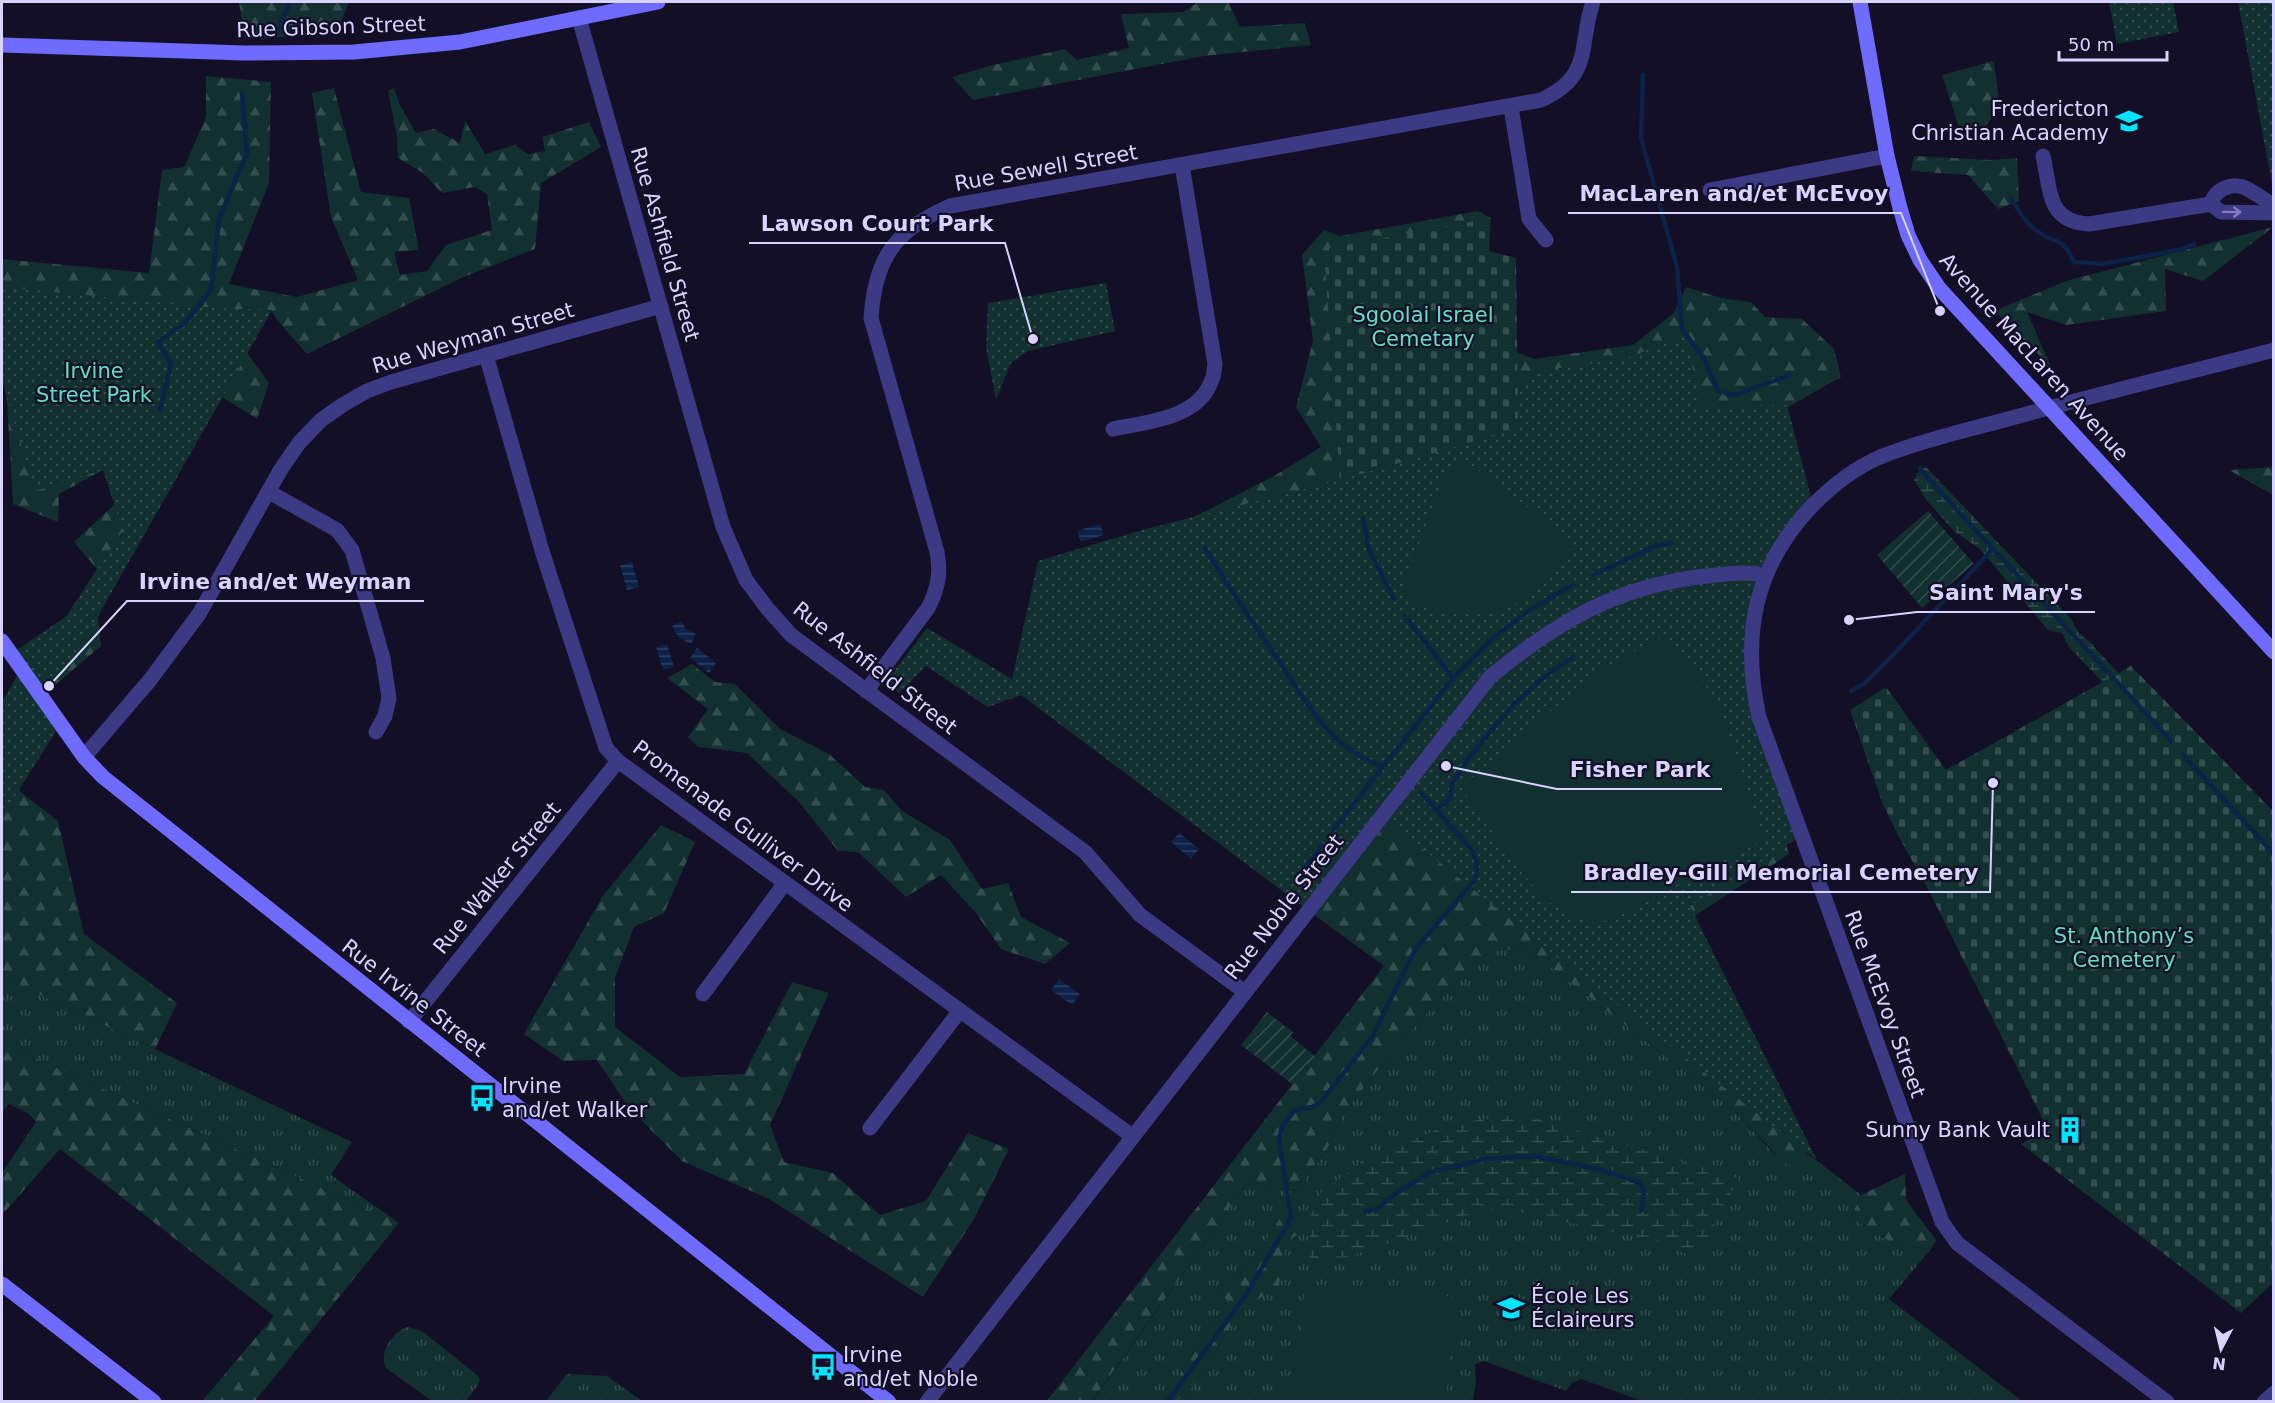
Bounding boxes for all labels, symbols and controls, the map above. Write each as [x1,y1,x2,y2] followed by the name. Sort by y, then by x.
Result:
[236,12,426,42] street label: Rue Gibson Street
[2059,24,2167,62] scale bar
[2068,34,2114,55] text: 50 m
[1911,97,2109,145] place label: Fredericton Christian Academy
[2114,106,2144,136] school or university icon: Fredericton Christian Academy
[953,140,1139,196] street label: Rue Sewell Street
[626,144,704,344] street label: Rue Ashfield Street
[1568,173,1901,213] callout: MacLaren and/et McEvoy
[1580,181,1888,206] text: MacLaren and/et McEvoy
[749,203,1005,243] callout: Lawson Court Park
[2221,207,2241,218] one-way arrow
[761,211,995,236] text: Lawson Court Park
[1934,248,2134,466] street label: Avenue MacLaren Avenue
[369,298,577,378] street label: Rue Weyman Street
[1353,303,1493,351] park label: Sgoolai Israel Cemetary
[36,359,153,407] park label: Irvine Street Park
[127,561,424,601] callout: Irvine and/et Weyman
[139,569,411,594] text: Irvine and/et Weyman
[1917,572,2095,612] callout: Saint Mary's
[1929,580,2083,605] text: Saint Mary's
[788,597,962,739] street label: Rue Ashfield Street
[628,735,858,917] street label: Promenade Gulliver Drive
[1557,749,1722,789] callout: Fisher Park
[1570,757,1712,782] text: Fisher Park
[428,797,566,959] street label: Rue Walker Street
[1220,830,1348,984] street label: Rue Noble Street
[1571,852,1990,892] callout: Bradley-Gill Memorial Cemetery
[1583,860,1979,885] text: Bradley-Gill Memorial Cemetery
[1840,907,1930,1101] street label: Rue McEvoy Street
[2054,924,2194,972] park label: St. Anthony’s Cemetery
[337,934,491,1062] street label: Rue Irvine Street
[502,1074,648,1122] place label: Irvine and/et Walker
[467,1083,497,1113] bus stop icon: Irvine and/et Walker
[2055,1115,2085,1145] building icon: Sunny Bank Vault
[1865,1118,2050,1142] place label: Sunny Bank Vault
[1531,1283,1634,1332] place label: École Les Éclaireurs
[1496,1293,1526,1323] school or university icon: École Les Éclaireurs
[2191,1319,2251,1379] north arrow
[843,1343,978,1391] place label: Irvine and/et Noble
[808,1352,838,1382] bus stop icon: Irvine and/et Noble
[2211,1353,2227,1374] text: N

